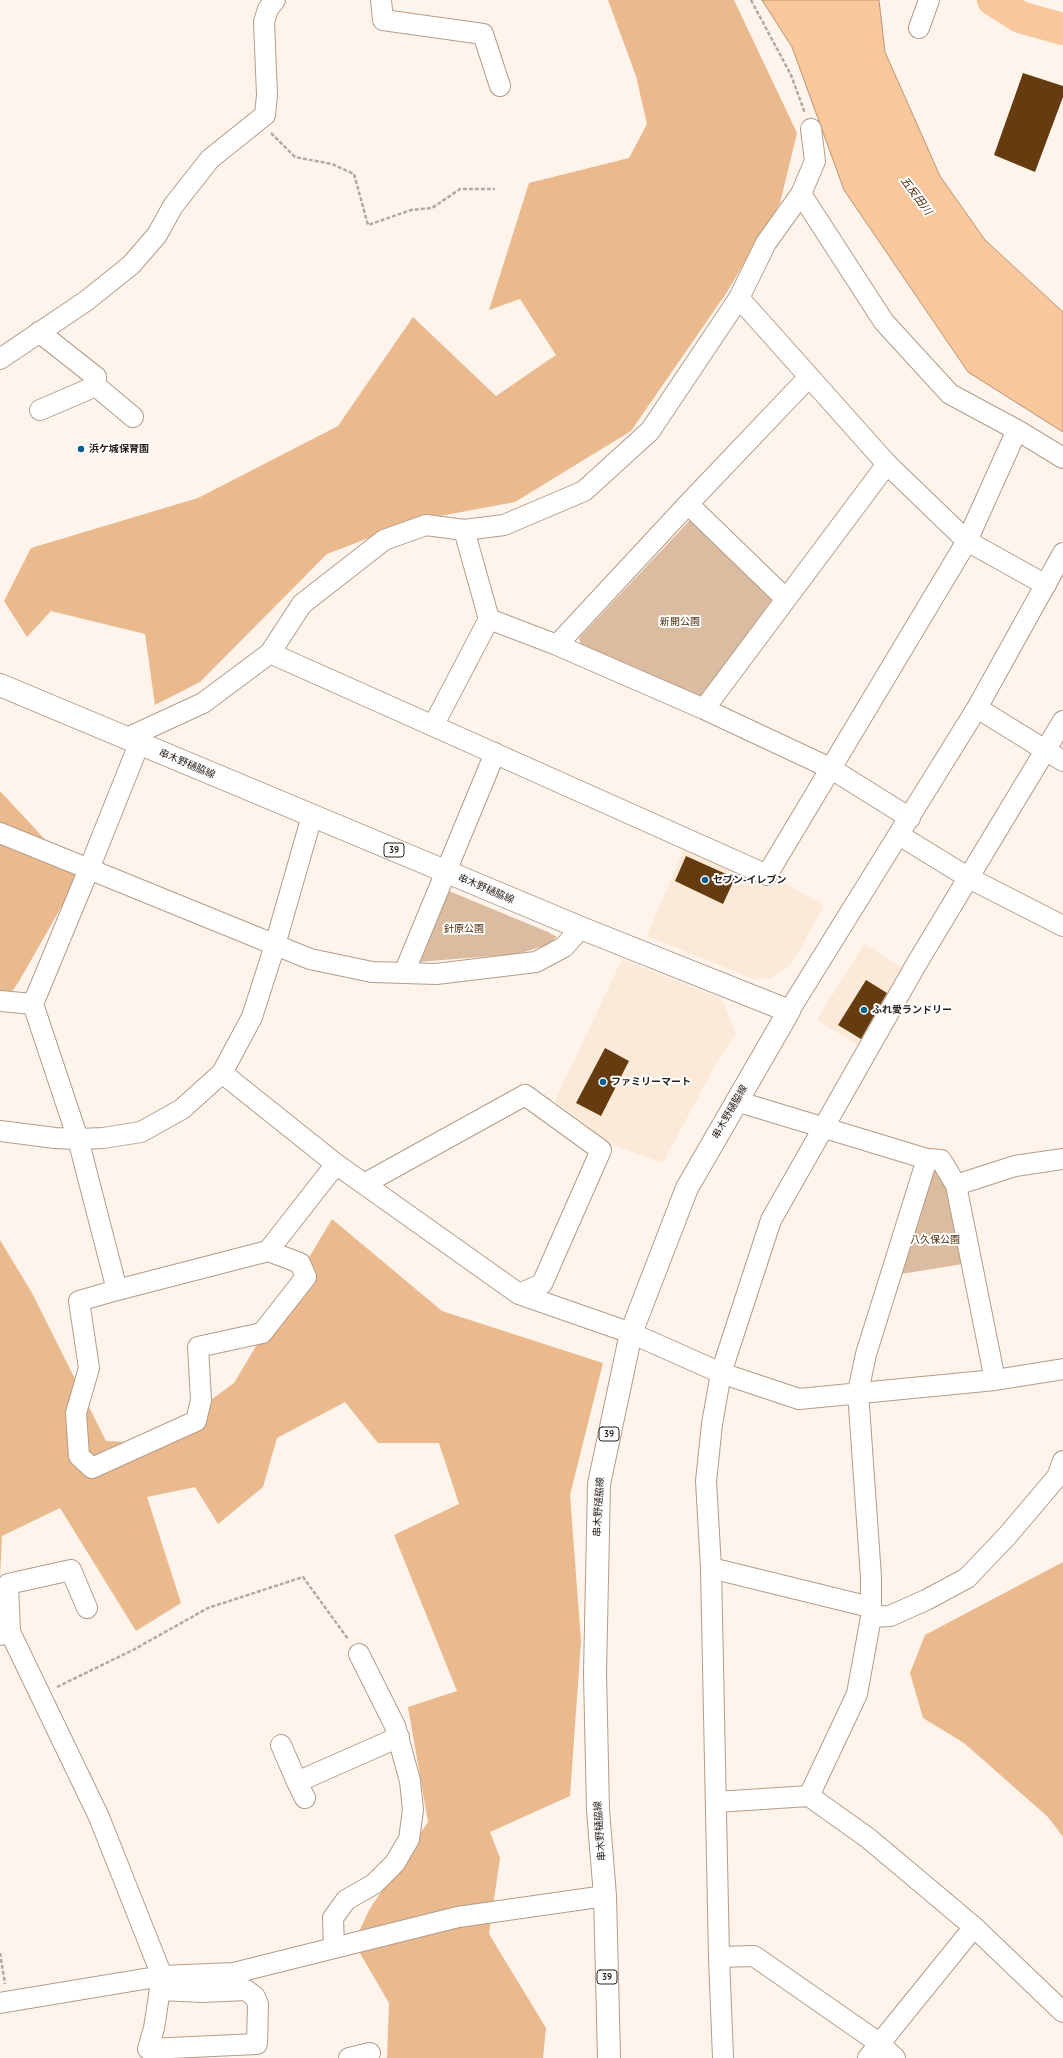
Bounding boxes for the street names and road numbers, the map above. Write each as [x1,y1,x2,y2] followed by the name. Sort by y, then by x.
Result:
[157,747,217,781] street label: 串木野樋脇線
[384,843,404,857] road number: 39
[456,872,516,906] street label: 串木野樋脇線
[710,1083,750,1141] street label: 串木野樋脇線
[599,1427,619,1441] road number: 39
[591,1477,607,1537] street label: 串木野樋脇線
[592,1801,608,1861] street label: 串木野樋脇線
[597,1970,617,1984] road number: 39

